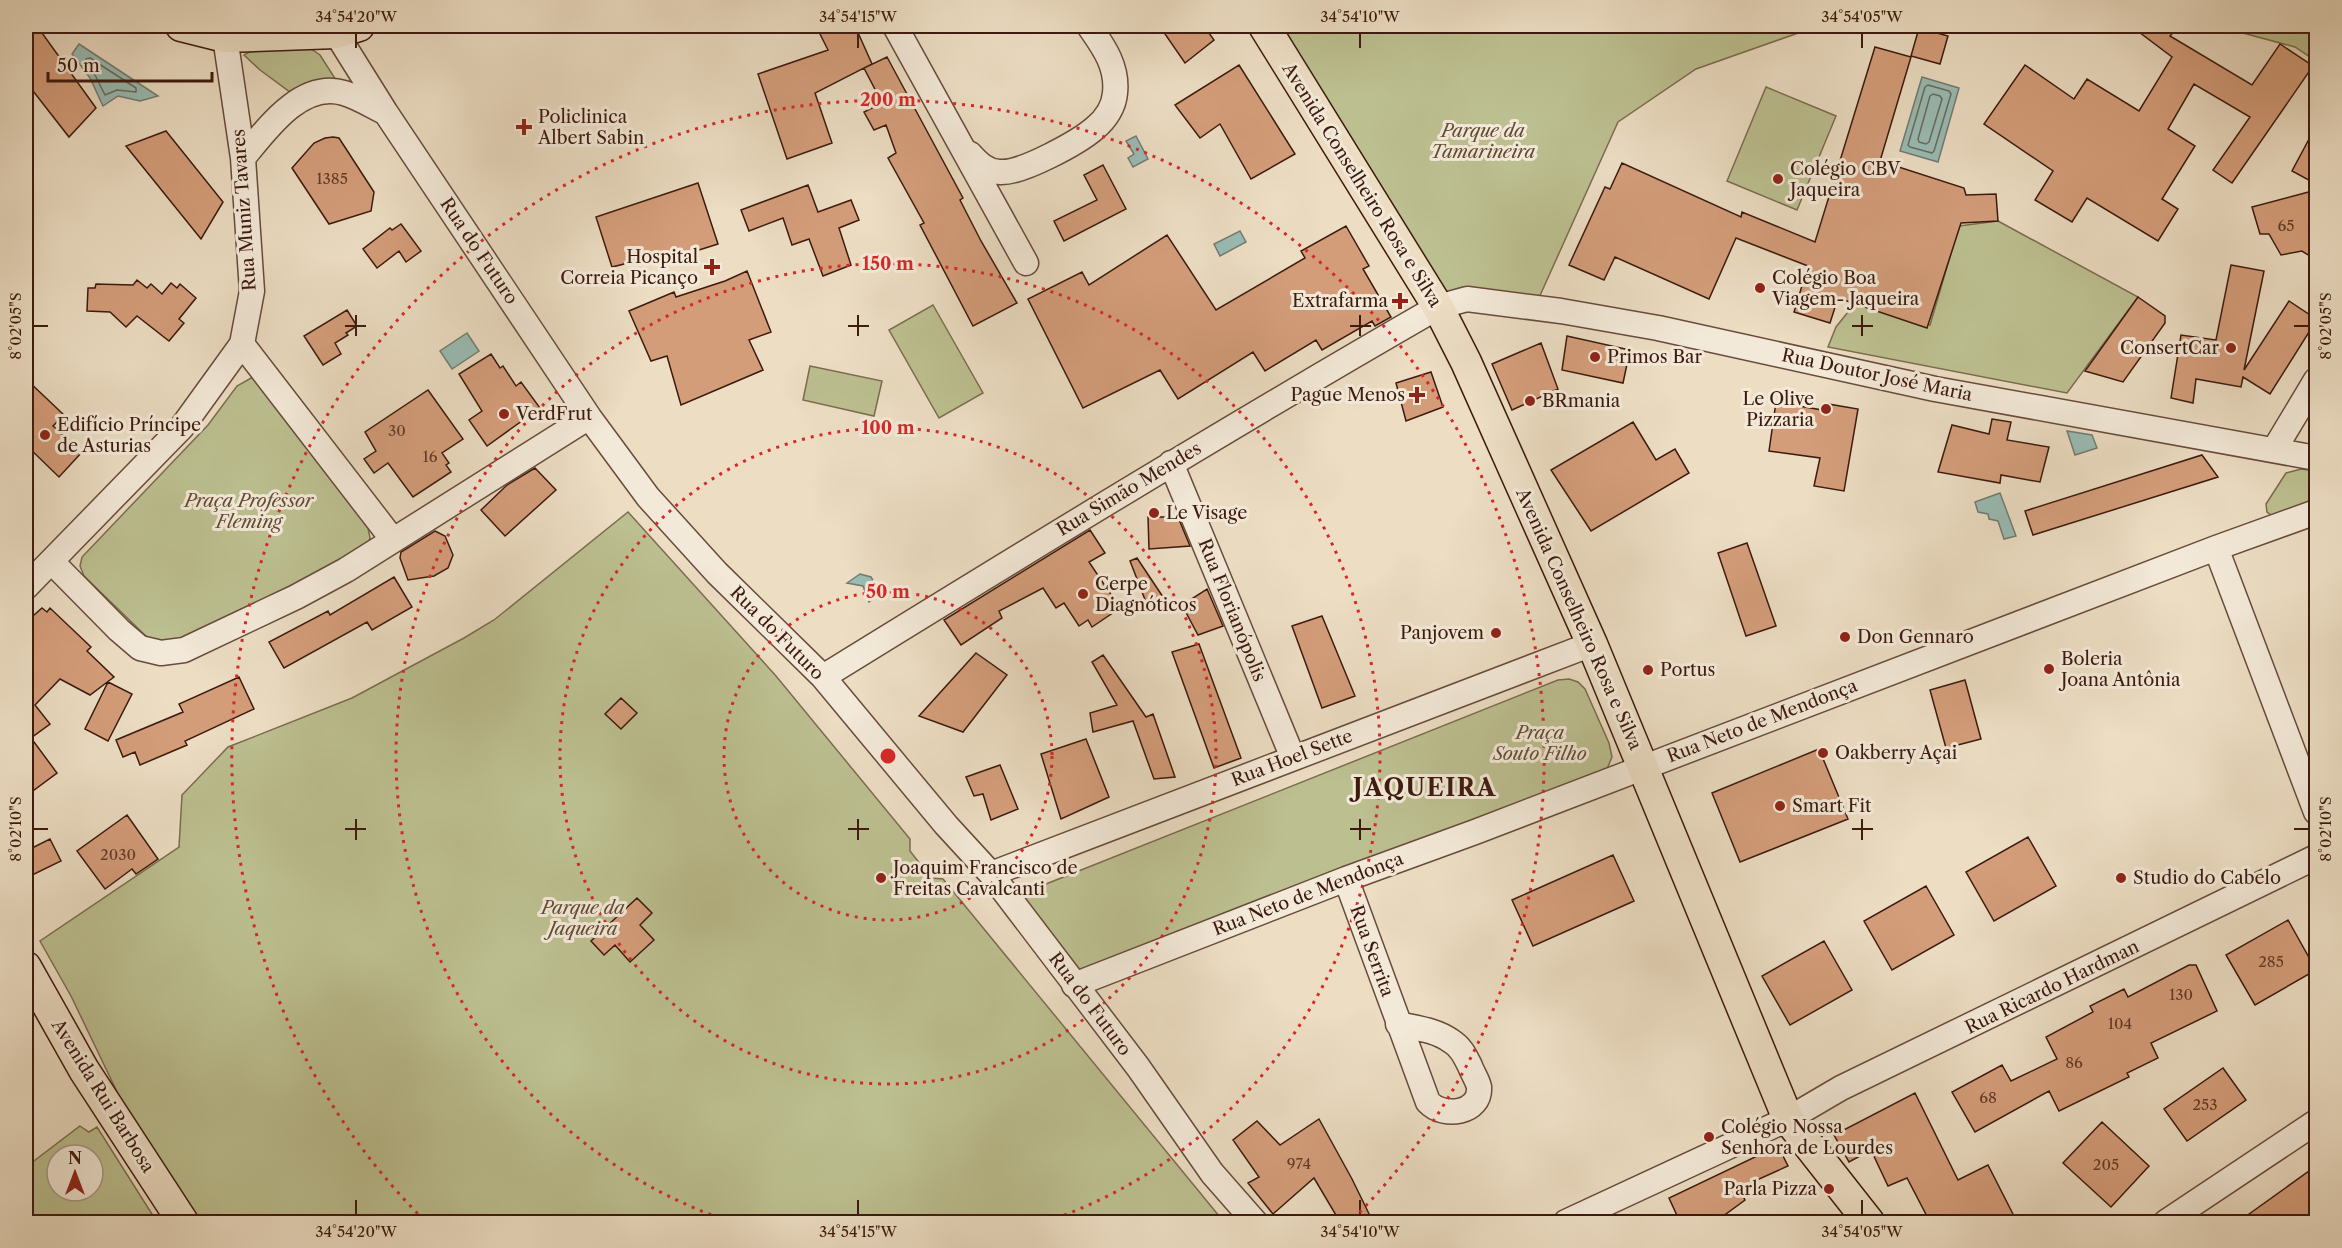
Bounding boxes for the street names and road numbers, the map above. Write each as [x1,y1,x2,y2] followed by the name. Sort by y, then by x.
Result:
[1277,58,1447,312] street label: Avenida Conselheiro Rosa e Silva
[227,128,261,292] street label: Rua Muniz Tavares
[435,194,523,308] street label: Rua do Futuro
[1780,344,1975,406] street label: Rua Doutor José Maria
[1053,437,1205,541] street label: Rua Simão Mendes
[1511,484,1647,754] street label: Avenida Conselheiro Rosa e Silva
[1193,535,1271,685] street label: Rua Florianópolis
[725,581,829,685] street label: Rua do Futuro
[1664,674,1861,768] street label: Rua Neto de Mendonça
[1228,725,1356,791] street label: Rua Hoel Sette
[1210,847,1407,941] street label: Rua Neto de Mendonça
[1345,902,1399,1000] street label: Rua Serrita
[1961,935,2143,1039] street label: Rua Ricardo Hardman
[1044,948,1136,1060] street label: Rua do Futuro
[46,1014,159,1177] street label: Avenida Rui Barbosa

